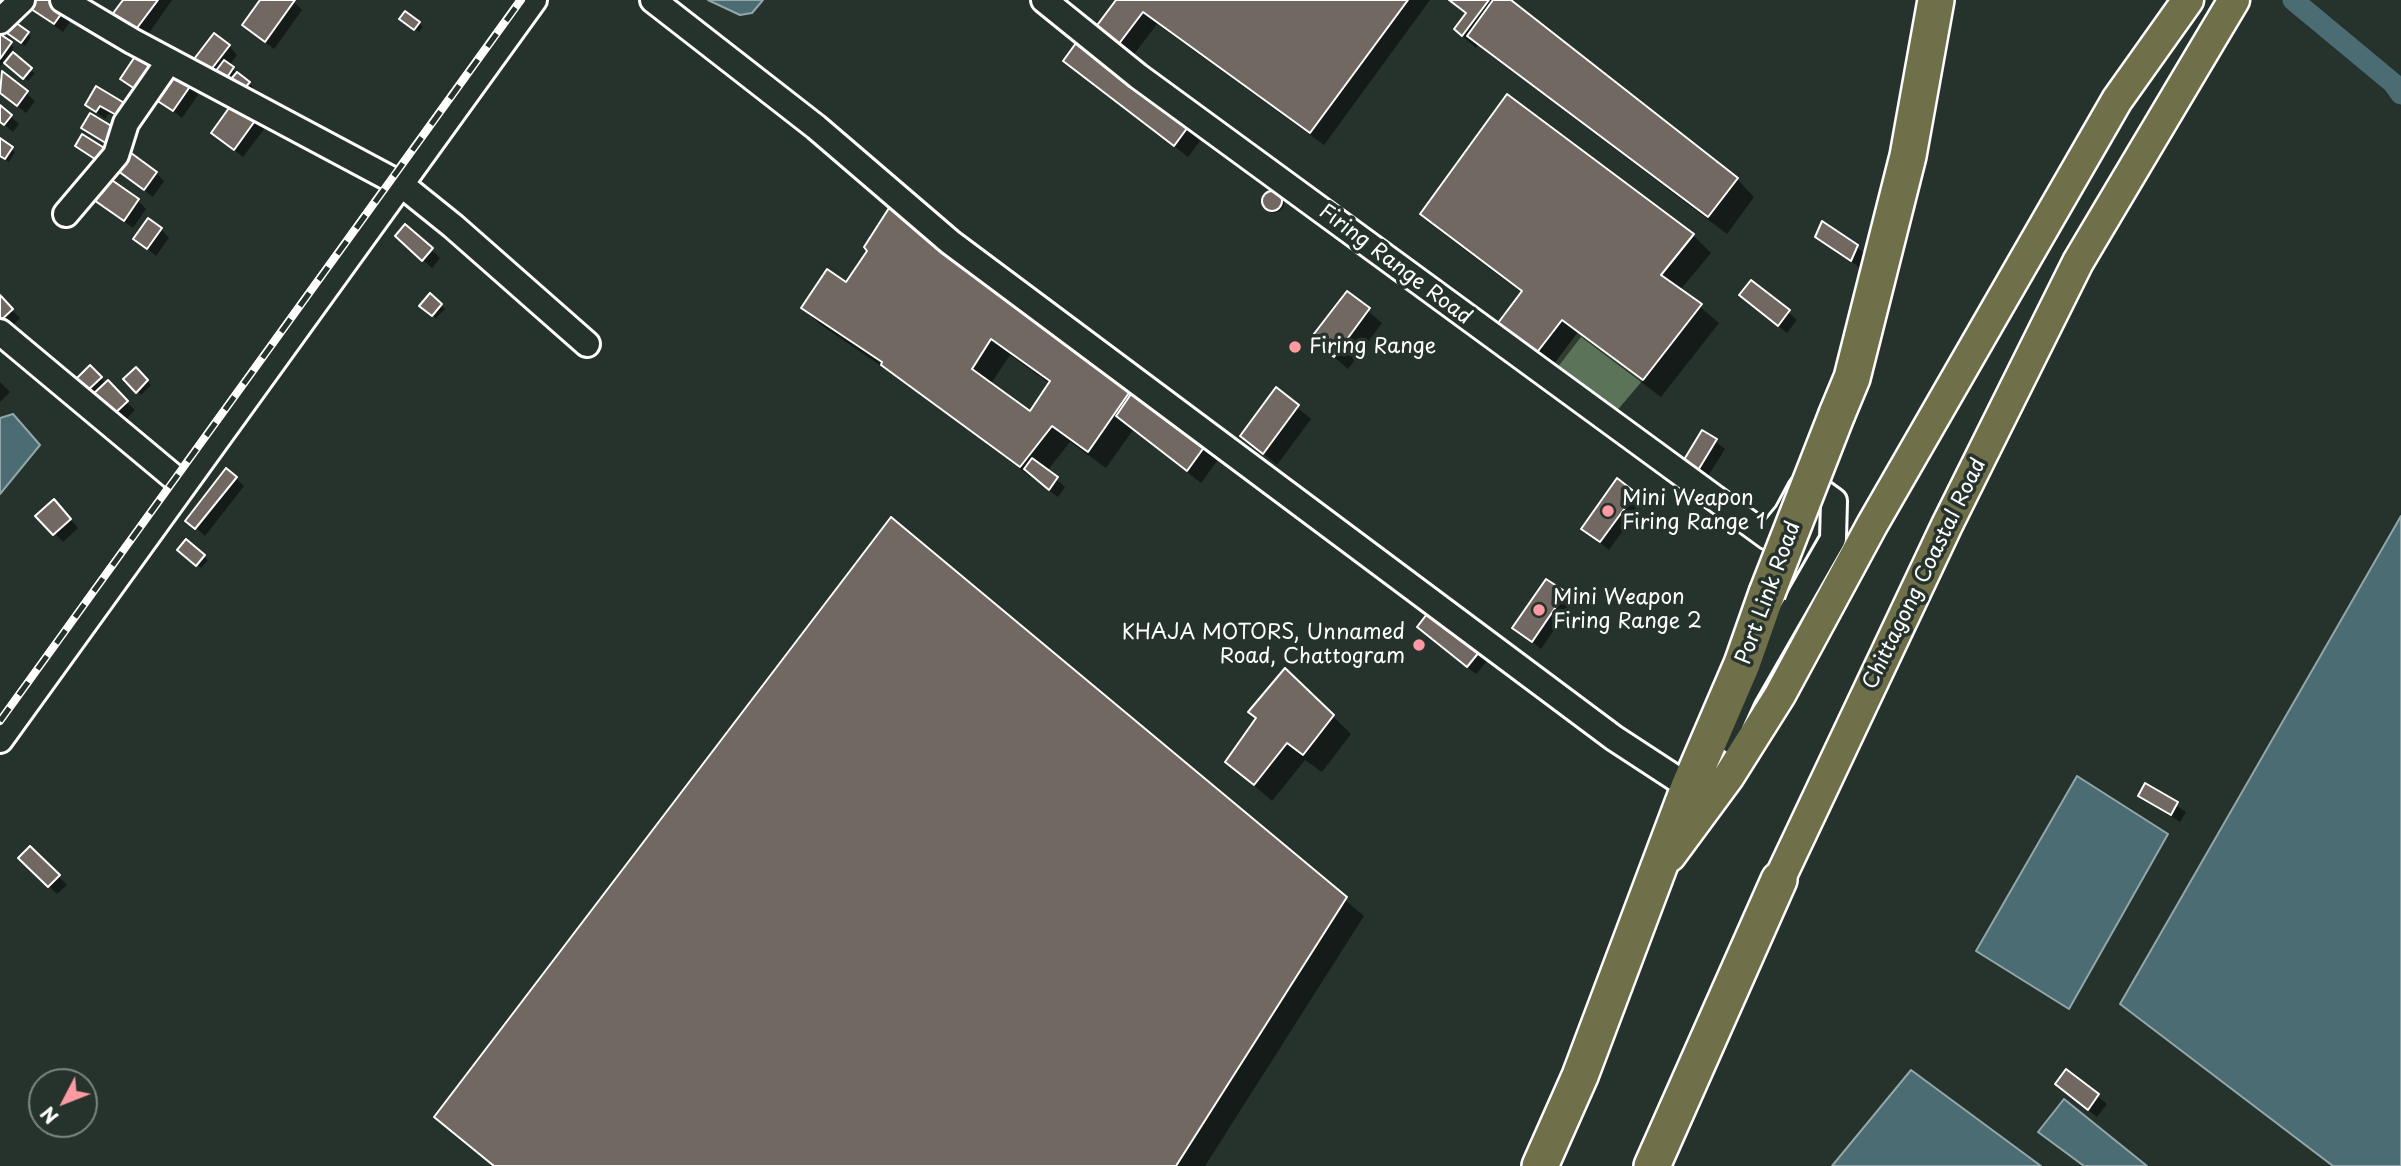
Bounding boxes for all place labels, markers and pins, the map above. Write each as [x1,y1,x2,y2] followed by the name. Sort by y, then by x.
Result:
[1309,334,1436,360] place label: Firing Range
[1287,339,1303,355] marker: Firing Range
[1622,486,1765,536] place label: Mini Weapon Firing Range 1
[1600,503,1616,519] marker: Mini Weapon Firing Range 1
[1553,585,1702,635] place label: Mini Weapon Firing Range 2
[1531,602,1547,618] marker: Mini Weapon Firing Range 2
[1122,620,1405,670] place label: KHAJA MOTORS, Unnamed Road, Chattogram
[1411,637,1427,653] marker: KHAJA MOTORS, Unnamed Road, Chattogram

